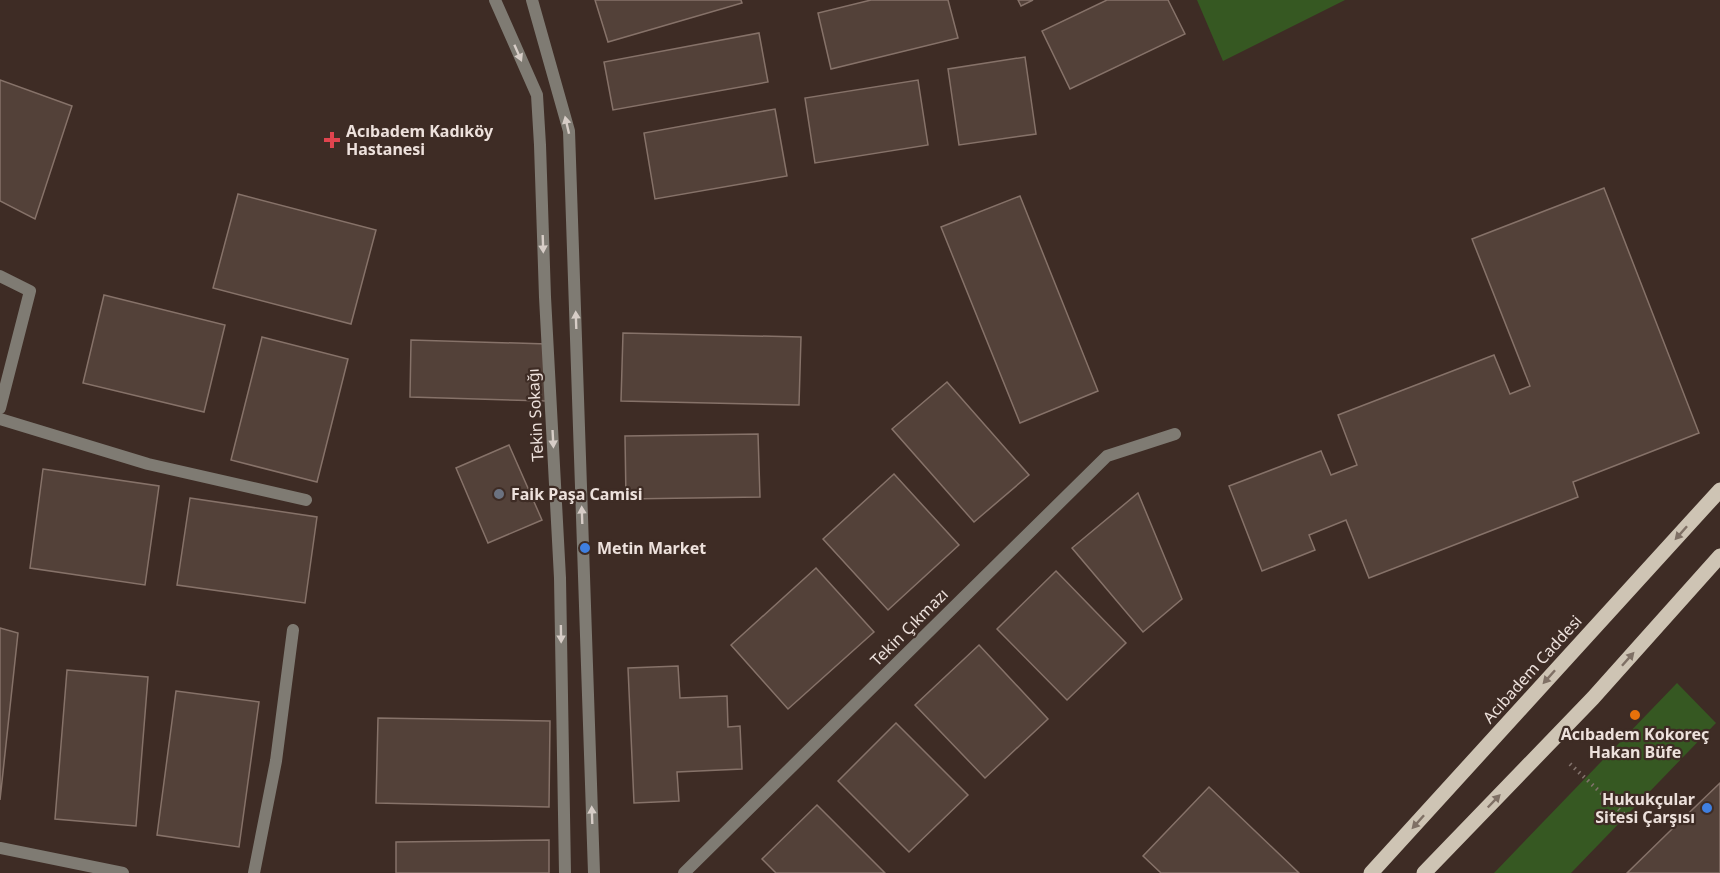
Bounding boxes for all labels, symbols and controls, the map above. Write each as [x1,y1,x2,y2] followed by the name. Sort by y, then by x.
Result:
[514,45,523,62] one-way arrow
[562,115,571,134] one-way arrow
[346,120,494,160] place label: Acıbadem Kadıköy Hastanesi
[323,131,341,149] marker: Acıbadem Kadıköy Hastanesi
[539,235,548,254] one-way arrow
[571,310,580,329] one-way arrow
[522,368,548,462] street label: Tekin Sokağı
[548,430,557,449] one-way arrow
[511,483,643,505] place label: Faik Paşa Camisi
[492,487,506,501] marker: Faik Paşa Camisi
[577,505,587,524] one-way arrow
[1675,525,1688,540] one-way arrow
[597,537,706,559] place label: Metin Market
[578,541,592,555] marker: Metin Market
[865,583,953,671] street label: Tekin Çıkmazı
[1478,610,1586,728] street label: Acıbadem Caddesi
[556,624,566,643] one-way arrow
[1621,652,1634,667] one-way arrow
[1542,670,1556,685] one-way arrow
[1628,708,1642,722] marker: Acıbadem Kokoreç Hakan Büfe
[1561,723,1709,763] place label: Acıbadem Kokoreç Hakan Büfe
[1595,788,1695,828] place label: Hukukçular Sitesi Çarşısı
[1487,793,1501,808] one-way arrow
[1700,801,1714,815] marker: Hukukçular Sitesi Çarşısı
[587,805,597,824] one-way arrow
[1411,814,1425,829] one-way arrow

